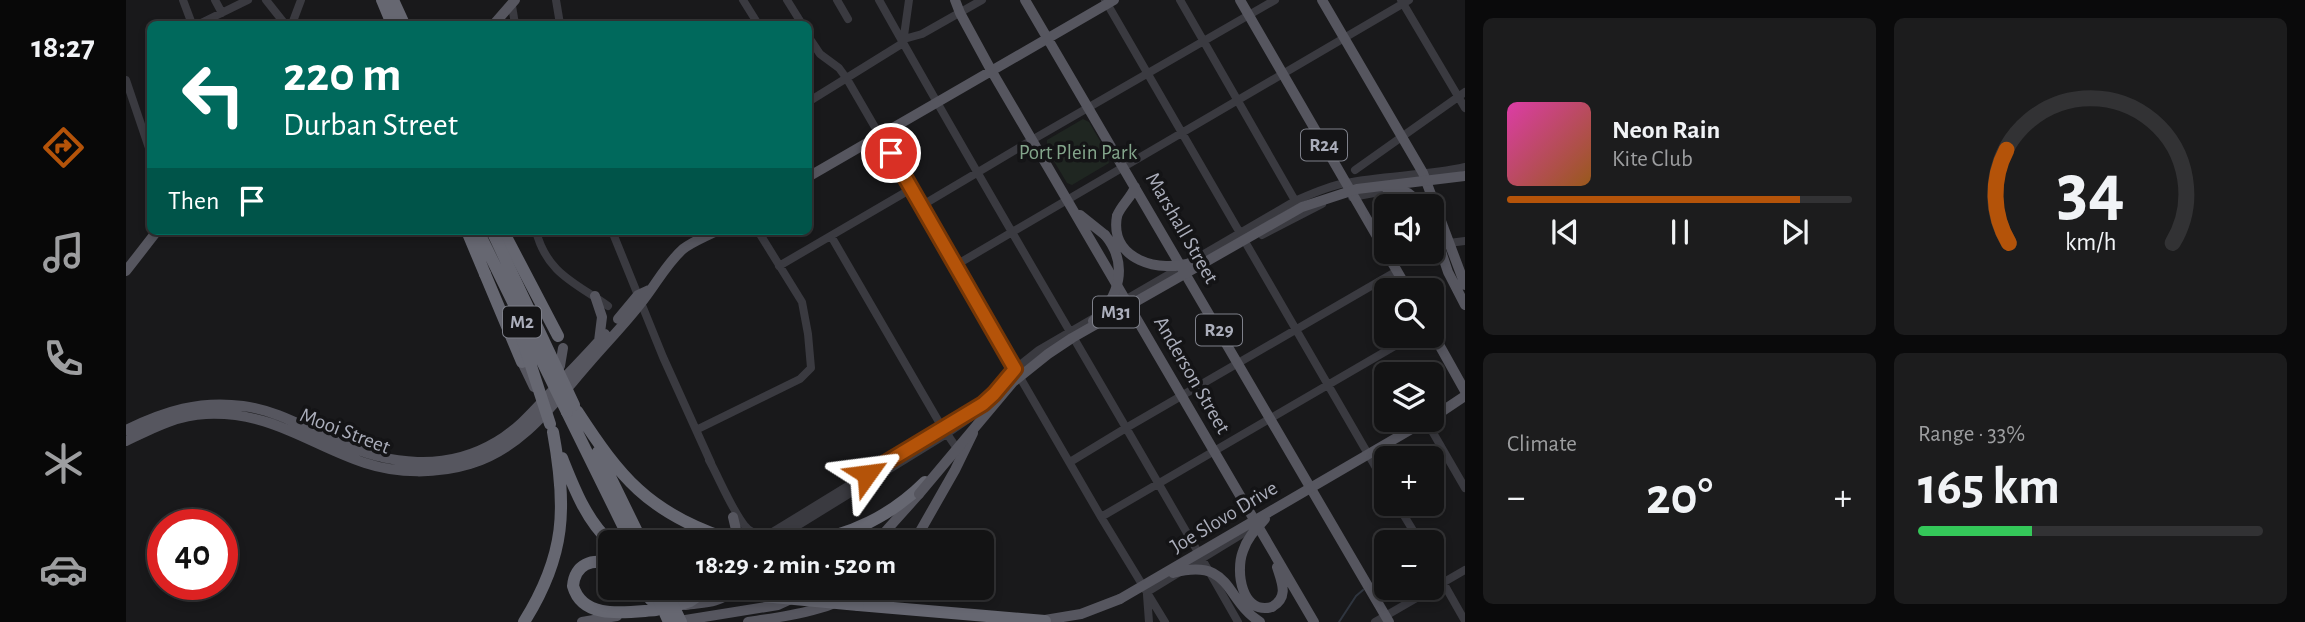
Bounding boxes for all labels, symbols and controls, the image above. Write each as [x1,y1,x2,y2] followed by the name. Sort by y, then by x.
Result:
[31,31,95,63] text: 18:27
[168,49,259,140] icon: left
[283,51,402,100] text: 220 m
[283,109,458,141] text: Durban Street
[1612,117,1720,143] text: Neon Rain
[39,123,88,172] icon: directions
[861,123,921,183] pin
[1301,130,1347,160] road number: R24
[872,134,910,172] icon: arrive
[1019,142,1138,163] park label: Port Plein Park
[1612,148,1693,171] text: Kite Club
[2057,155,2125,228] text: 34
[1142,169,1222,287] street label: Marshall Street
[233,182,271,220] icon: arrive
[168,188,219,214] text: Then
[1374,194,1444,600] map controls
[1374,194,1444,264] button: sound
[1546,213,1584,251] icon: previous
[1661,213,1699,251] icon: pause
[1776,213,1814,251] icon: next
[39,228,88,277] icon: music
[2065,230,2116,255] text: km/h
[1374,278,1444,348] button: search
[1093,296,1139,328] road number: M31
[503,306,541,338] road number: M2
[1150,313,1234,438] street label: Anderson Street
[1196,314,1242,346] road number: R29
[39,334,88,383] icon: phone
[1374,362,1444,432] button: layers
[297,404,393,458] street label: Mooi Street
[1918,423,2025,446] text: Range · 33%
[1507,433,1577,456] text: Climate
[830,437,904,511] position arrow
[39,439,88,488] icon: climate
[1374,446,1444,516] button: +
[1918,461,2060,513] text: 165 km
[1646,471,1713,523] text: 20°
[1167,477,1281,557] street label: Joe Slovo Drive
[1507,479,1525,517] text: −
[1834,479,1852,517] text: +
[147,509,238,600] speed limit sign: 40
[1374,530,1444,600] button: −
[39,545,88,594] icon: car
[696,552,896,578] text: 18:29 · 2 min · 520 m

